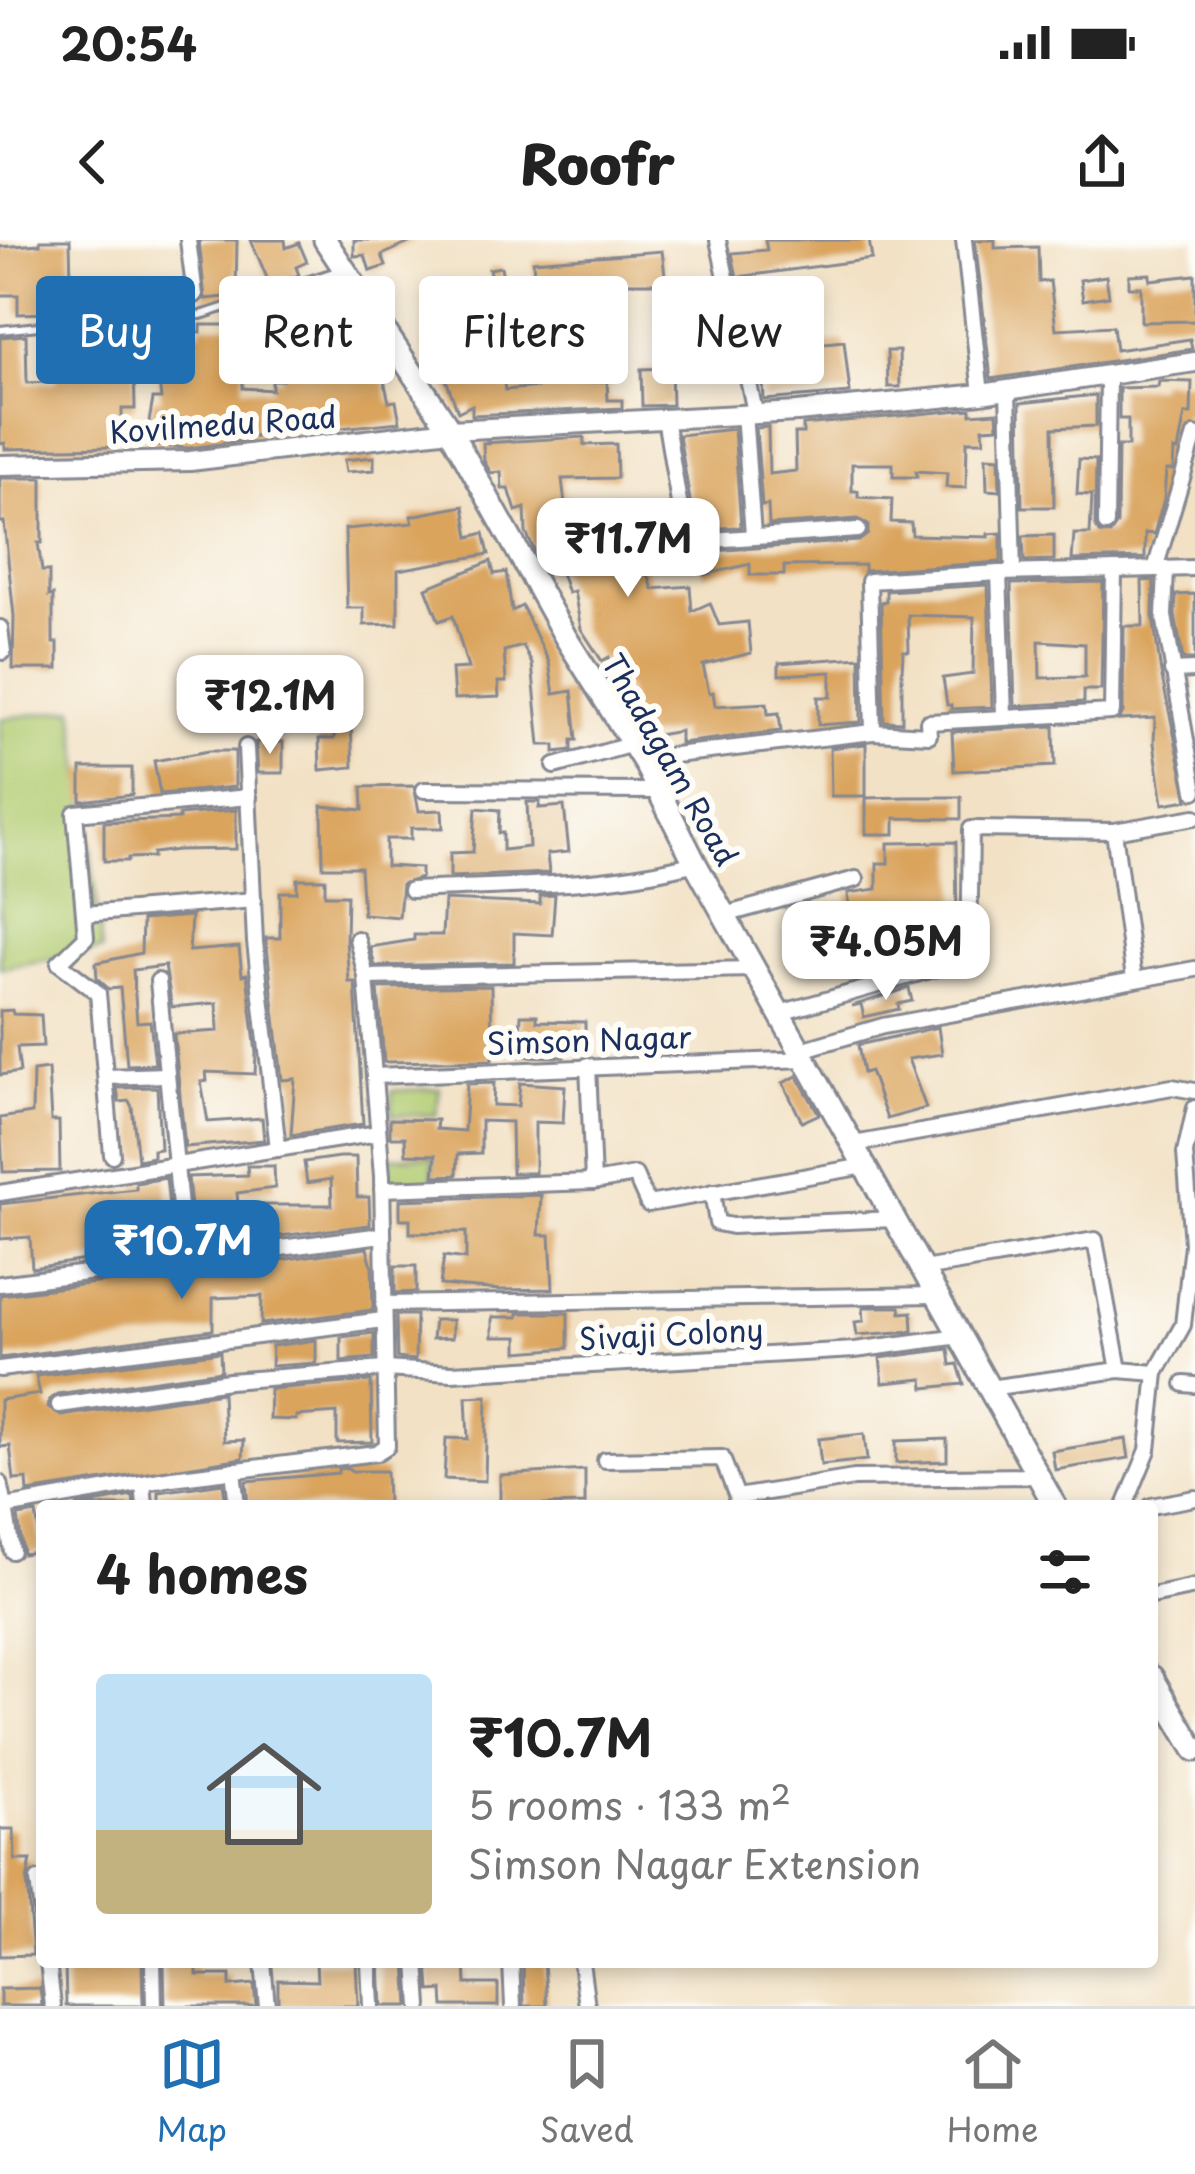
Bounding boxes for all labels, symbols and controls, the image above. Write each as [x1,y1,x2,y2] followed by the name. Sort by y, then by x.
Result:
[60,8,197,76] text: 20:54
[520,122,675,203] text: Roofr
[60,129,126,195] icon: back
[1069,129,1135,195] icon: share
[36,276,195,384] chip: Buy
[219,276,395,384] chip: Rent
[419,276,628,384] chip: Filters
[652,276,824,384] chip: New
[108,393,338,453] street label: Kovilmedu Road
[530,498,726,600] pin: ₹11.7M
[564,507,692,566] text: ₹11.7M
[592,645,750,873] street label: Thadagam Road
[172,655,368,757] pin: ₹12.1M
[204,664,336,723] text: ₹12.1M
[788,901,984,1003] pin: ₹4.05M
[809,910,963,969] text: ₹4.05M
[486,1013,692,1065] street label: Simson Nagar
[84,1200,280,1302] pin: ₹10.7M
[112,1209,253,1268] text: ₹10.7M
[578,1306,764,1360] street label: Sivaji Colony
[96,1534,308,1611] text: 4 homes
[1032,1539,1098,1605] icon: filters
[468,1697,652,1774] text: ₹10.7M
[192,1722,336,1866] icon: home
[468,1774,791,1833] text: 5 rooms · 133 m²
[468,1833,921,1892] text: Simson Nagar Extension
[157,2031,227,2153] tab: Map
[540,2031,634,2153] tab: Saved
[947,2031,1038,2153] tab: Home

